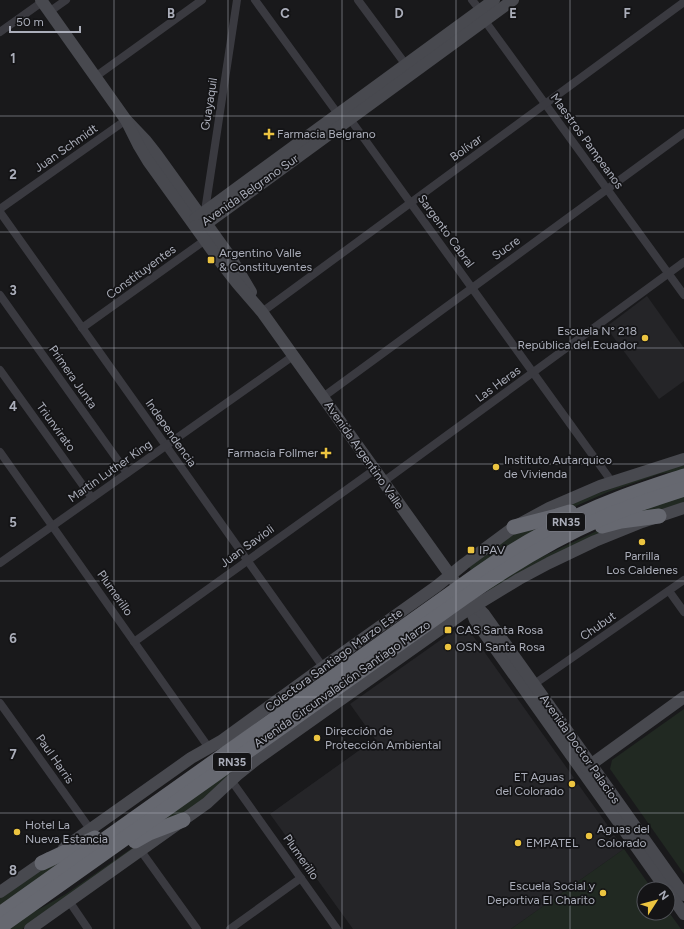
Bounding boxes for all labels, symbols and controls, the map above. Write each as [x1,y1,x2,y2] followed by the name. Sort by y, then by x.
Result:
[167,6,175,21] text: B
[280,6,290,21] text: C
[394,6,404,21] text: D
[509,6,517,21] text: E
[623,6,631,21] text: F
[10,8,80,34] scale bar
[16,15,44,29] text: 50 m
[10,51,16,66] text: 1
[198,77,220,131] street label: Guayaquil
[548,90,627,192] street label: Maestros Pampeanos
[32,121,101,175] street label: Juan Schmidt
[277,127,376,141] place label: Farmacia Belgrano
[264,129,274,139] marker: Farmacia Belgrano
[447,132,485,164] street label: Bolívar
[199,151,301,229] street label: Avenida Belgrano Sur
[9,167,17,182] text: 2
[415,192,477,270] street label: Sargento Cabral
[489,233,523,263] street label: Sucre
[104,242,179,302] street label: Constituyentes
[219,246,313,274] place label: Argentino Valle & Constituyentes
[206,255,216,265] marker: Argentino Valle & Constituyentes
[9,283,17,298] text: 3
[517,324,637,352] place label: Escuela N° 218 República del Ecuador
[640,333,650,343] marker: Escuela N° 218 República del Ecuador
[46,343,100,411] street label: Primera Junta
[473,363,524,405] street label: Las Heras
[142,396,200,470] street label: Independencia
[321,398,407,512] street label: Avenida Argentino Valle
[9,399,17,414] text: 4
[34,400,78,454] street label: Triunvirato
[65,437,155,505] street label: Martin Luther King
[227,446,318,460] place label: Farmacia Follmer
[321,448,331,458] marker: Farmacia Follmer
[504,453,612,481] place label: Instituto Autarquico de Vivienda
[491,462,501,472] marker: Instituto Autarquico de Vivienda
[547,513,585,531] road number: RN35
[9,515,17,530] text: 5
[217,522,277,570] street label: Juan Savioli
[637,537,647,547] marker: Parrilla Los Caldenes
[479,543,506,557] place label: IPAV
[466,545,476,555] marker: IPAV
[606,549,678,577] place label: Parrilla Los Caldenes
[94,568,136,618] street label: Plumerillo
[263,605,406,715] street label: Colectora Santiago Marzo Este
[577,608,619,643] street label: Chubut
[251,617,433,751] street label: Avenida Circunvalación Santiago Marzo
[456,623,543,637] place label: CAS Santa Rosa
[443,625,453,635] marker: CAS Santa Rosa
[9,631,17,646] text: 6
[456,640,545,654] place label: OSN Santa Rosa
[443,642,453,652] marker: OSN Santa Rosa
[537,692,623,807] street label: Avenida Doctor Palacios
[325,724,441,752] place label: Dirección de Protección Ambiental
[33,732,77,787] street label: Paul Harris
[312,733,322,743] marker: Dirección de Protección Ambiental
[9,747,17,762] text: 7
[213,753,251,771] road number: RN35
[495,770,564,798] place label: ET Aguas del Colorado
[567,779,577,789] marker: ET Aguas del Colorado
[25,818,108,846] place label: Hotel La Nueva Estancia
[597,822,650,850] place label: Aguas del Colorado
[12,827,22,837] marker: Hotel La Nueva Estancia
[584,831,594,841] marker: Aguas del Colorado
[280,832,322,882] street label: Plumerillo
[526,836,579,850] place label: EMPATEL
[513,838,523,848] marker: EMPATEL
[9,863,17,878] text: 8
[487,879,596,907] place label: Escuela Social y Deportiva El Charito
[636,881,676,921] north arrow
[598,888,608,898] marker: Escuela Social y Deportiva El Charito
[656,888,671,903] text: N

